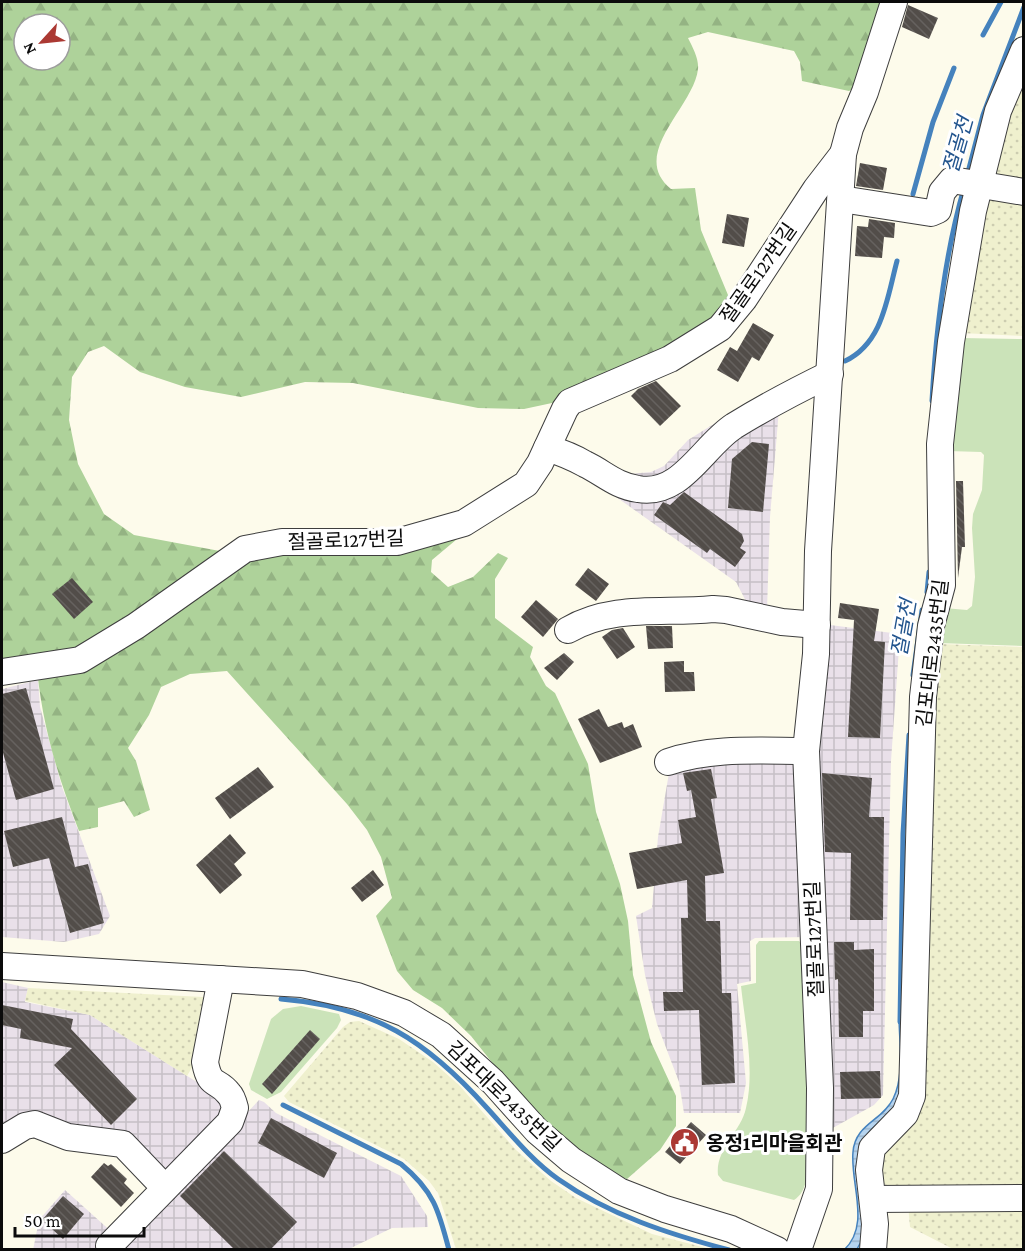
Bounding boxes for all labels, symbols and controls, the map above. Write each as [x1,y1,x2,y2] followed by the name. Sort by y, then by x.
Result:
[12,12,72,72] north arrow
[19,40,39,57] text: N
[938,111,978,176] water label: 절골천
[715,219,801,327] street label: 절골로127번길
[287,527,405,553] street label: 절골로127번길
[912,578,952,728] street label: 김포대로2435번길
[887,595,921,659] water label: 절골천
[801,880,827,998] street label: 절골로127번길
[443,1036,565,1156] street label: 김포대로2435번길
[669,1127,701,1159] public building icon: 옹정1리마을회관
[706,1132,843,1154] place label: 옹정1리마을회관
[15,1200,144,1238] scale bar
[24,1211,61,1231] text: 50 m

